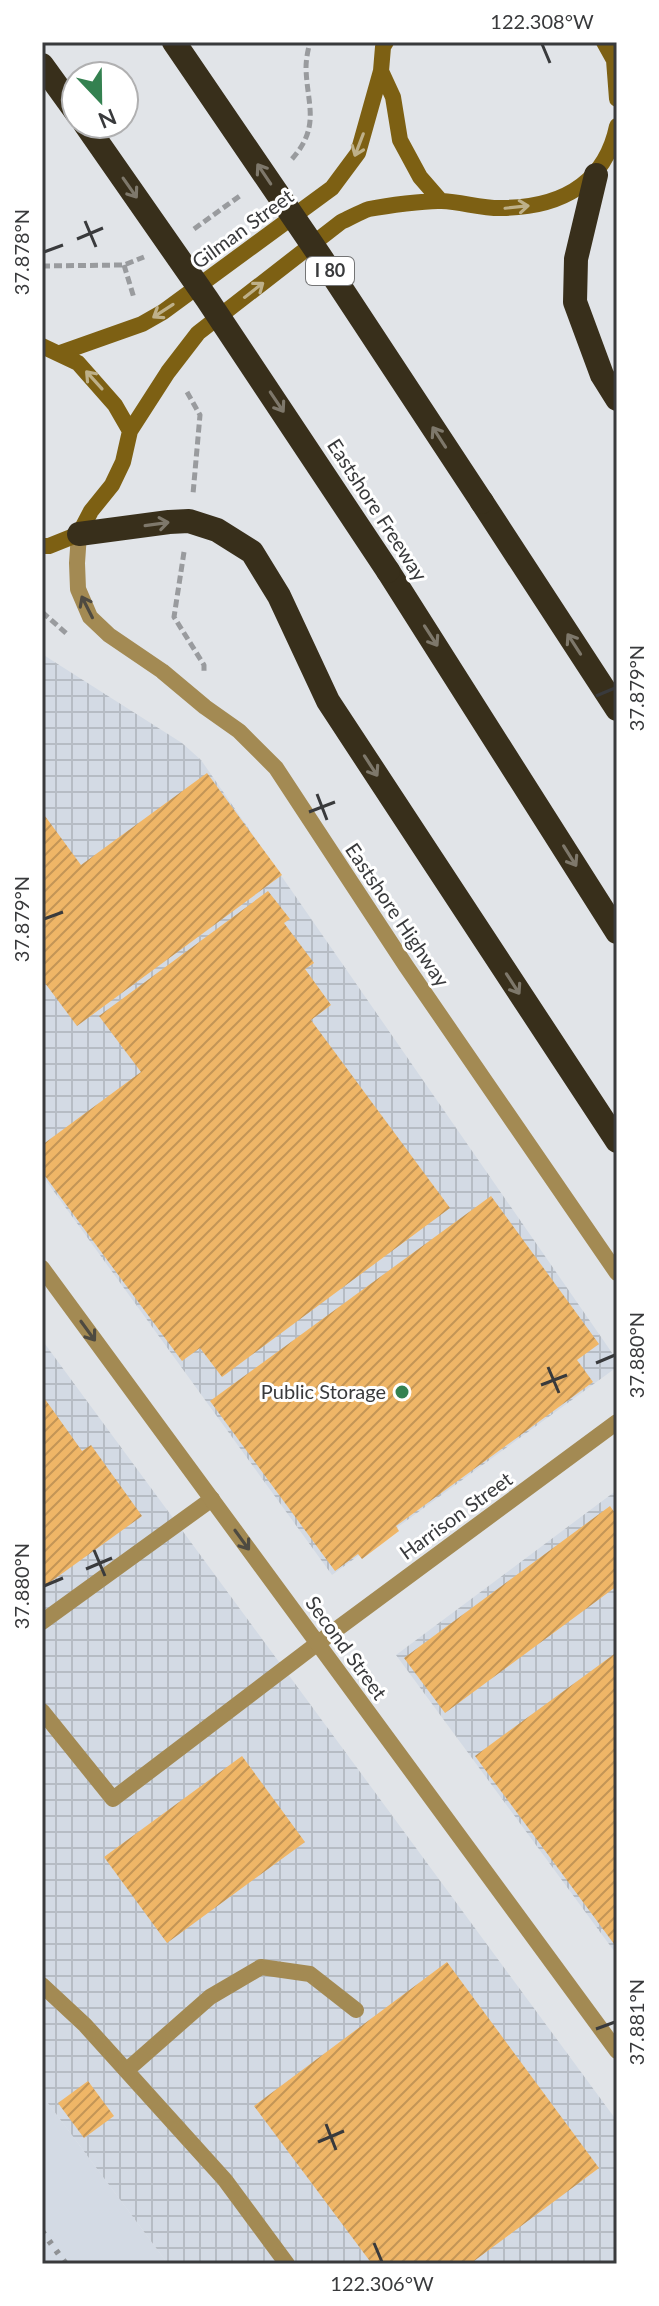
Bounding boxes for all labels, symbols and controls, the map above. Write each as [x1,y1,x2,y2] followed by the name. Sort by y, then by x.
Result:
[490,9,594,33] text: 122.308°W
[60,60,140,140] north arrow
[95,103,121,135] text: N
[351,132,365,157] one-way arrow
[256,163,272,185] one-way arrow
[122,176,138,198] one-way arrow
[187,183,298,273] street label: Gilman Street
[504,199,530,214] one-way arrow
[9,209,33,295] text: 37.878°N
[306,257,354,285] road number: I 80
[243,281,264,298] one-way arrow
[153,303,175,319] one-way arrow
[85,370,103,390] one-way arrow
[269,390,285,412] one-way arrow
[431,426,448,448] one-way arrow
[323,434,433,586] street label: Eastshore Freeway
[143,516,169,531] one-way arrow
[78,596,94,620] one-way arrow
[423,624,439,647] one-way arrow
[566,633,582,656] one-way arrow
[624,645,648,731] text: 37.879°N
[362,755,379,777] one-way arrow
[341,838,455,991] street label: Eastshore Highway
[562,844,578,867] one-way arrow
[9,876,33,962] text: 37.879°N
[505,972,521,995] one-way arrow
[624,1312,648,1398] text: 37.880°N
[80,1320,97,1341] one-way arrow
[261,1379,386,1403] place label: Public Storage
[393,1383,411,1401] marker: Public Storage
[394,1466,516,1564] street label: Harrison Street
[234,1529,251,1551] one-way arrow
[9,1543,33,1629] text: 37.880°N
[301,1591,392,1704] street label: Second Street
[624,1979,648,2065] text: 37.881°N
[330,2271,434,2295] text: 122.306°W

